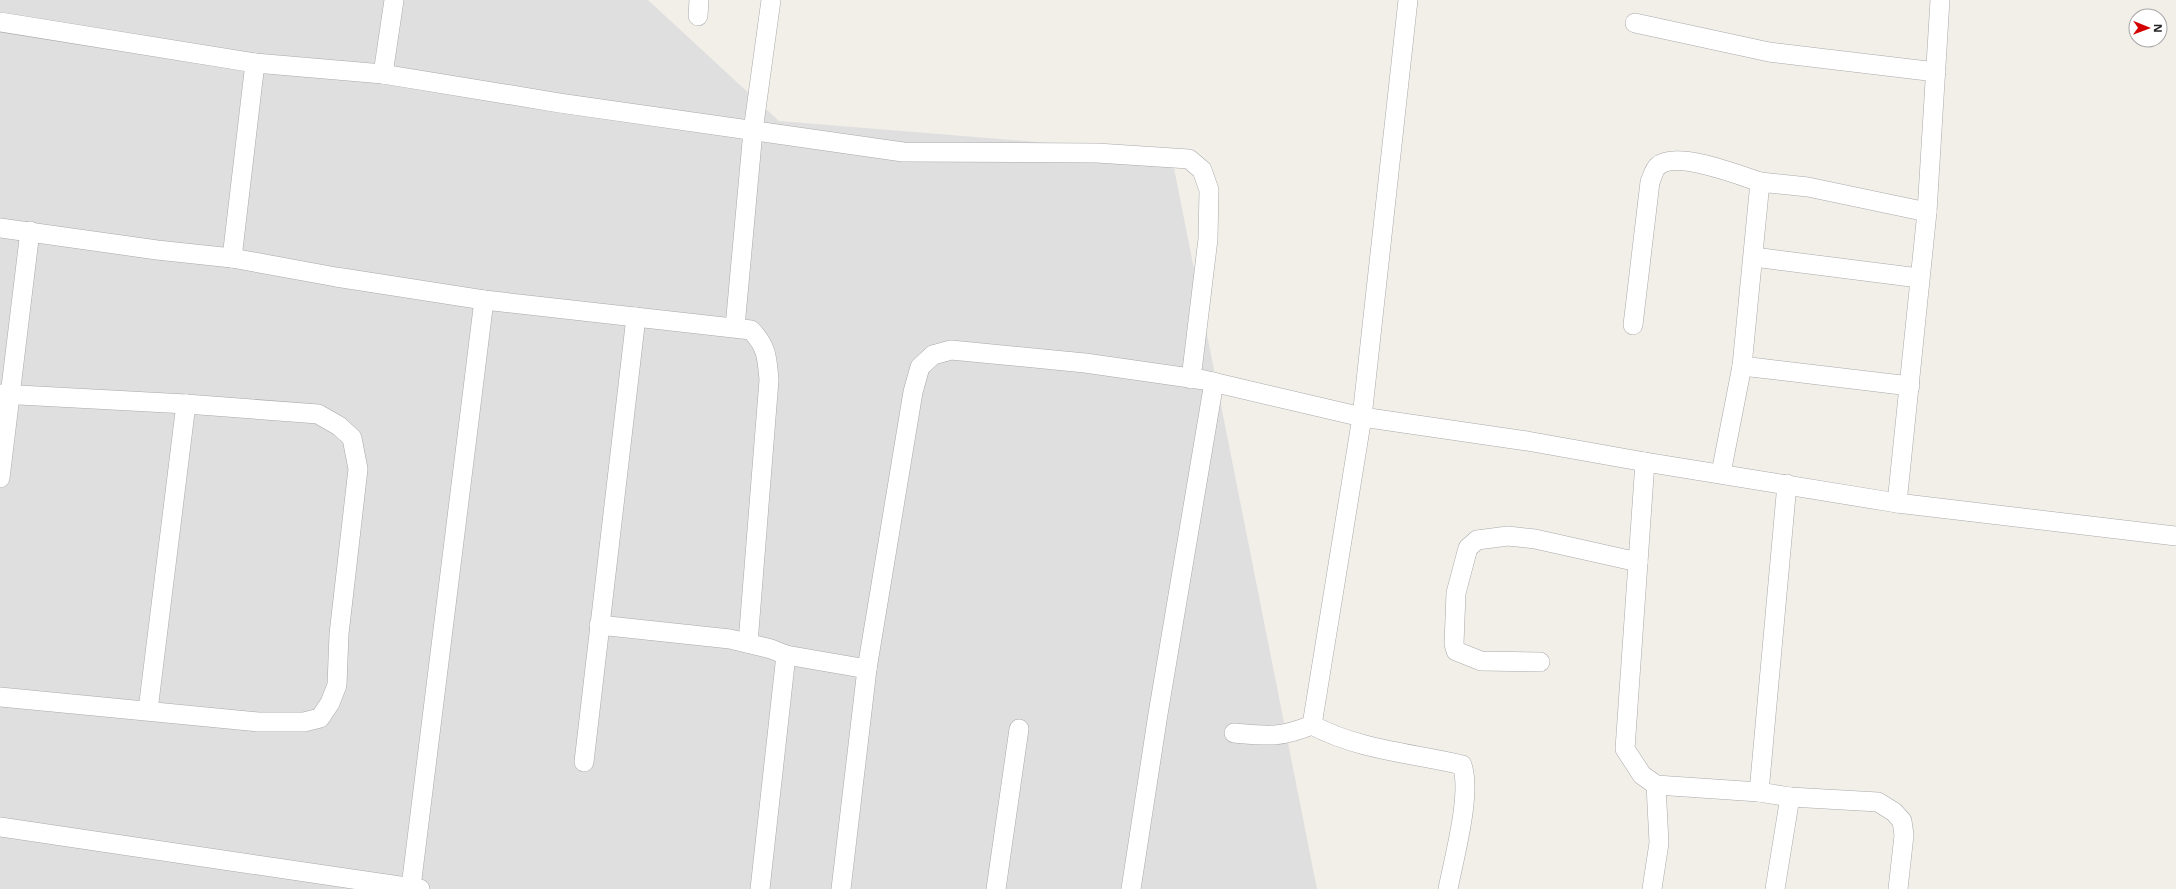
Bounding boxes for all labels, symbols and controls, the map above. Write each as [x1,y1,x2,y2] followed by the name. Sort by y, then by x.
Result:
[2128,8,2168,48] north arrow
[2151,24,2166,33] text: N

